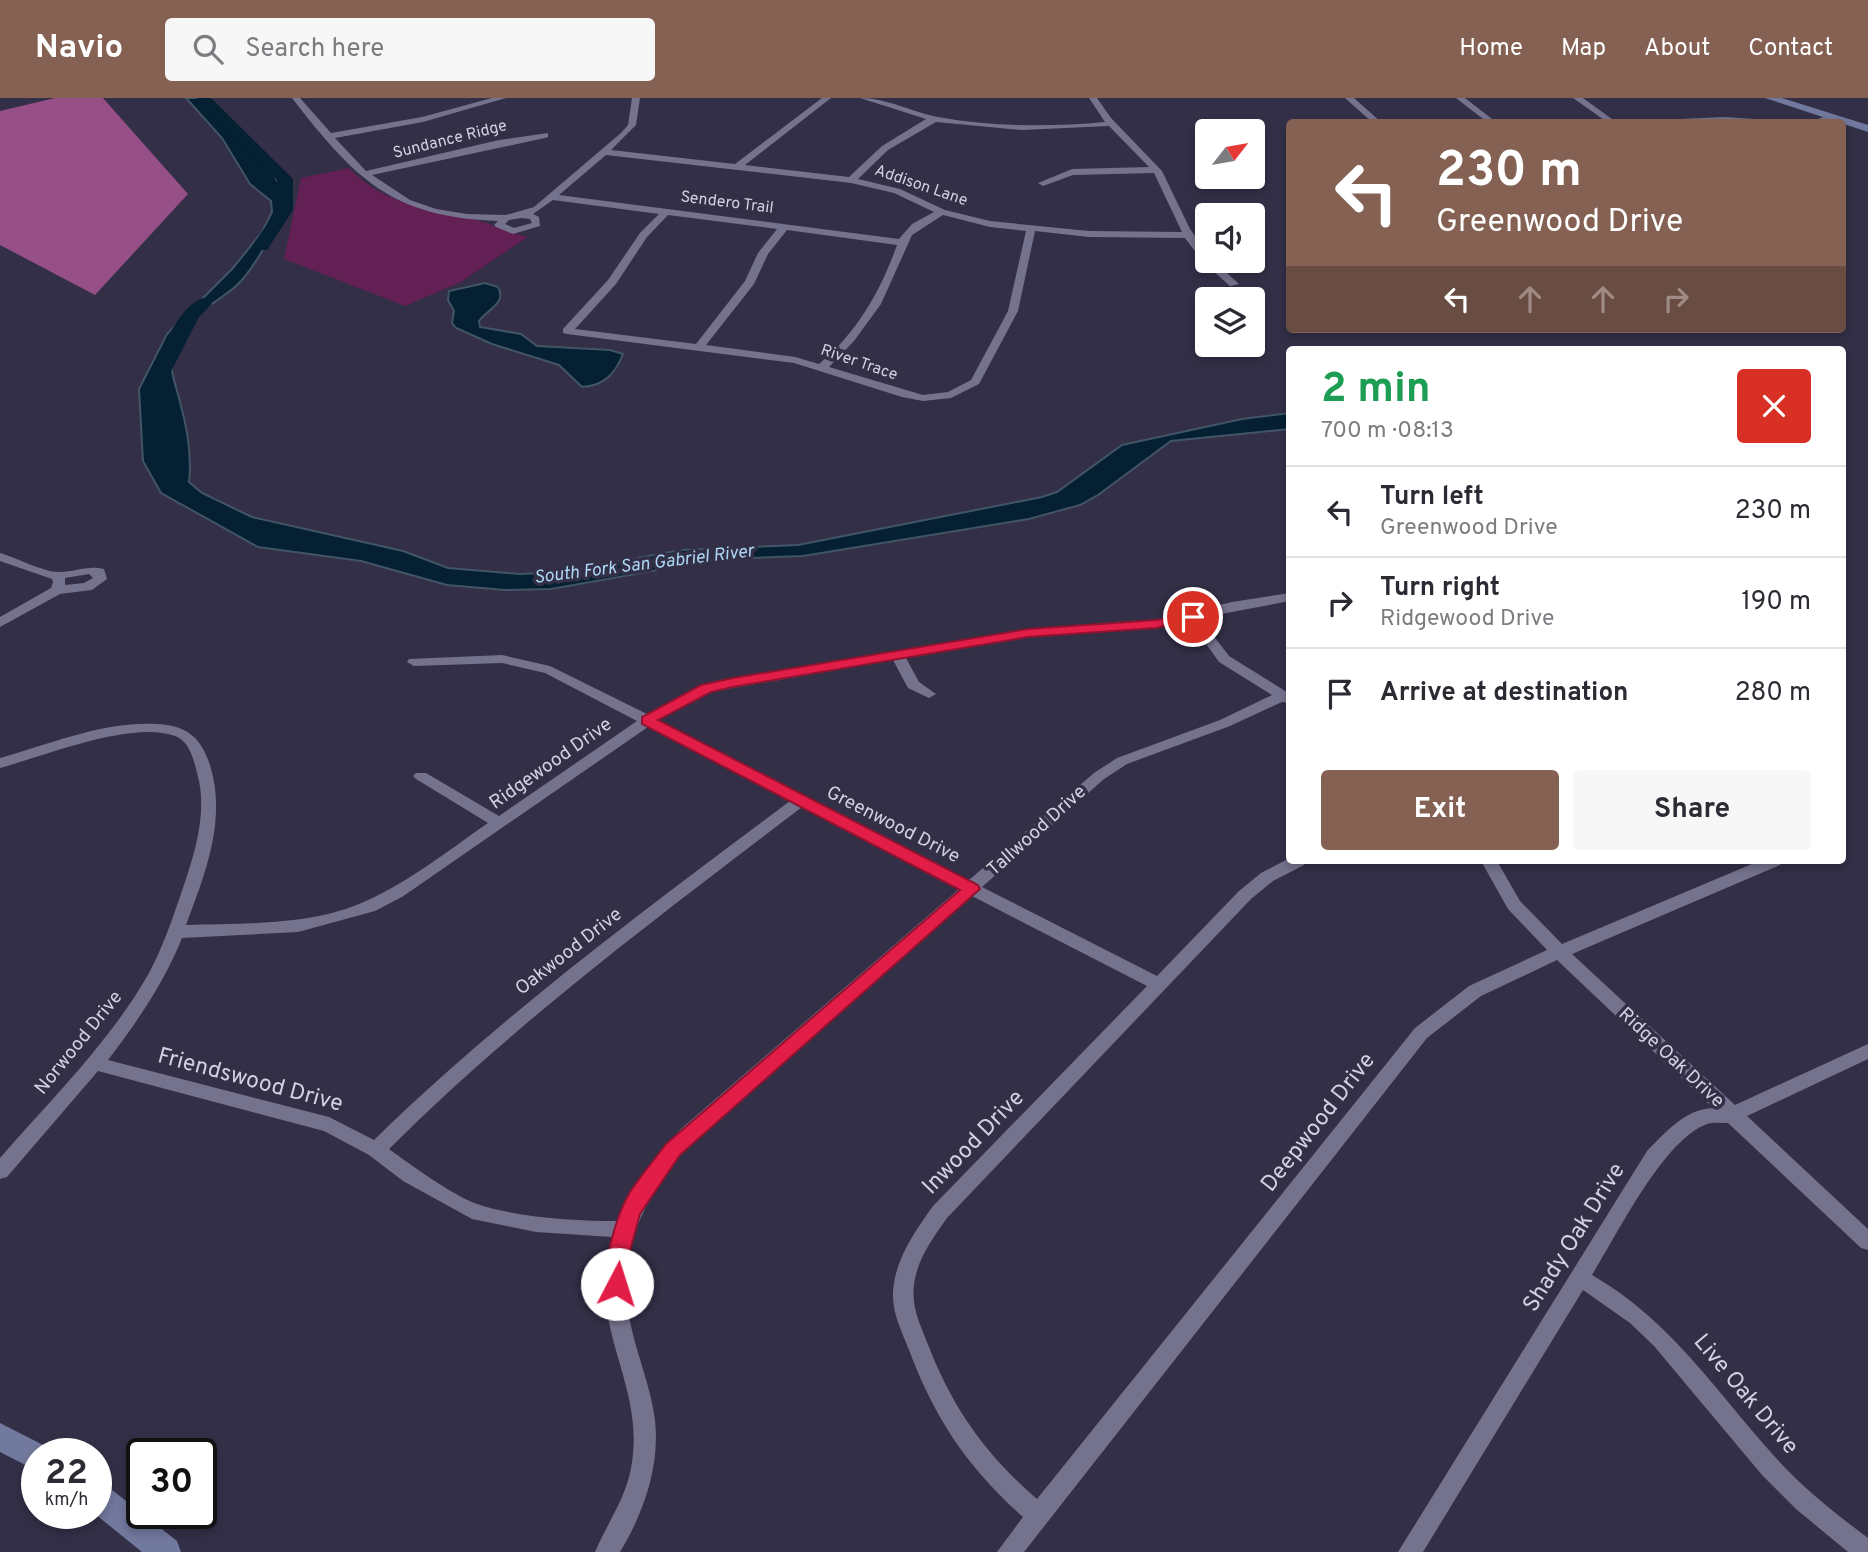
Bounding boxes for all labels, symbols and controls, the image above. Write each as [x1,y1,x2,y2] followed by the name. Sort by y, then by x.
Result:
[165,18,655,81] search box
[35,28,123,70] text: Navio
[189,30,227,68] icon: search
[245,33,384,66] text: Search here
[1459,34,1523,64] text: Home
[1561,34,1606,64] text: Map
[1644,34,1710,64] text: About
[1748,34,1833,64] text: Contact
[391,116,509,164] street label: Sundance Ridge
[1195,119,1265,189] north arrow
[1195,119,1265,357] map controls
[1436,142,1582,204] text: 230 m
[1321,147,1412,238] icon: left
[872,161,970,211] street label: Addison Lane
[679,187,775,219] street label: Sendero Trail
[1195,203,1265,273] button: sound
[1436,203,1683,243] text: Greenwood Drive
[1438,280,1476,318] icon: left
[1511,280,1549,318] icon: ahead
[1584,280,1622,318] icon: ahead
[1657,280,1695,318] icon: right
[1195,287,1265,357] button: layers
[818,340,900,386] street label: River Trace
[1321,364,1431,417] text: 2 min
[1737,369,1811,443] button: close
[1321,417,1454,446] text: 700 m · 08:13
[1380,481,1484,514] text: Turn left
[1321,493,1359,531] icon: left
[1735,495,1811,528] text: 230 m
[1380,514,1558,543] text: Greenwood Drive
[533,540,757,590] water label: South Fork San Gabriel River
[1380,572,1500,605] text: Turn right
[1321,584,1359,622] icon: right
[1741,586,1811,619] text: 190 m
[1163,587,1223,647] pin
[1174,598,1212,636] icon: arrive
[1380,605,1554,634] text: Ridgewood Drive
[1321,675,1359,713] icon: arrive
[1380,677,1628,710] text: Arrive at destination
[1735,677,1811,710] text: 280 m
[485,713,617,815] street label: Ridgewood Drive
[1321,770,1559,850] button: Exit
[1573,770,1811,850] button: Share
[982,780,1092,882] street label: Tallwood Drive
[822,781,964,869] street label: Greenwood Drive
[511,903,627,1001] street label: Oakwood Drive
[30,986,128,1100] street label: Norwood Drive
[1613,1003,1729,1113] street label: Ridge Oak Drive
[154,1042,346,1120] street label: Friendswood Drive
[1256,1047,1382,1199] street label: Deepwood Drive
[917,1085,1031,1201] street label: Inwood Drive
[1518,1158,1632,1318] street label: Shady Oak Drive
[580,1247,654,1321] position arrow
[1686,1329,1804,1461] street label: Live Oak Drive
[126,1438,217,1529] speed limit sign: 30
[45,1452,88,1496] text: 22
[45,1489,88,1512] text: km/h

